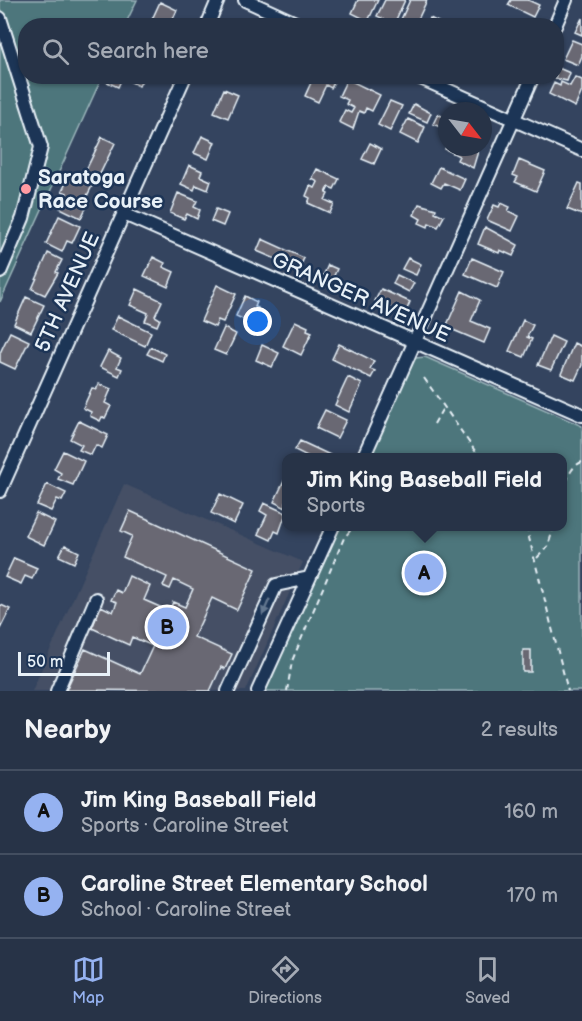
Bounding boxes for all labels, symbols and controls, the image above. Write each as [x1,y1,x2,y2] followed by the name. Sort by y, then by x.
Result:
[18,18,564,84] search box
[39,35,72,68] icon: search
[87,38,209,65] text: Search here
[438,102,492,156] north arrow
[38,165,163,214] place label: Saratoga Race Course
[19,182,33,196] marker: Saratoga Race Course
[30,228,105,356] street label: 5TH AVENUE
[268,247,454,348] street label: GRANGER AVENUE
[243,307,272,336] your location
[282,453,567,531] popup
[307,467,542,494] text: Jim King Baseball Field
[307,494,365,518] text: Sports
[404,550,444,596] pin: A
[261,599,271,617] one-way arrow
[148,604,186,650] pin: B
[18,649,110,676] scale bar
[27,653,63,672] text: 50 m
[24,715,111,746] text: Nearby
[481,718,558,742] text: 2 results
[81,787,316,814] text: Jim King Baseball Field
[37,800,50,824] text: A
[504,800,558,824] text: 160 m
[81,814,288,838] text: Sports · Caroline Street
[81,871,428,898] text: Caroline Street Elementary School
[36,884,51,908] text: B
[507,884,558,908] text: 170 m
[81,898,291,922] text: School · Caroline Street
[72,953,105,1008] tab: Map
[248,953,322,1008] tab: Directions
[465,953,510,1008] tab: Saved

